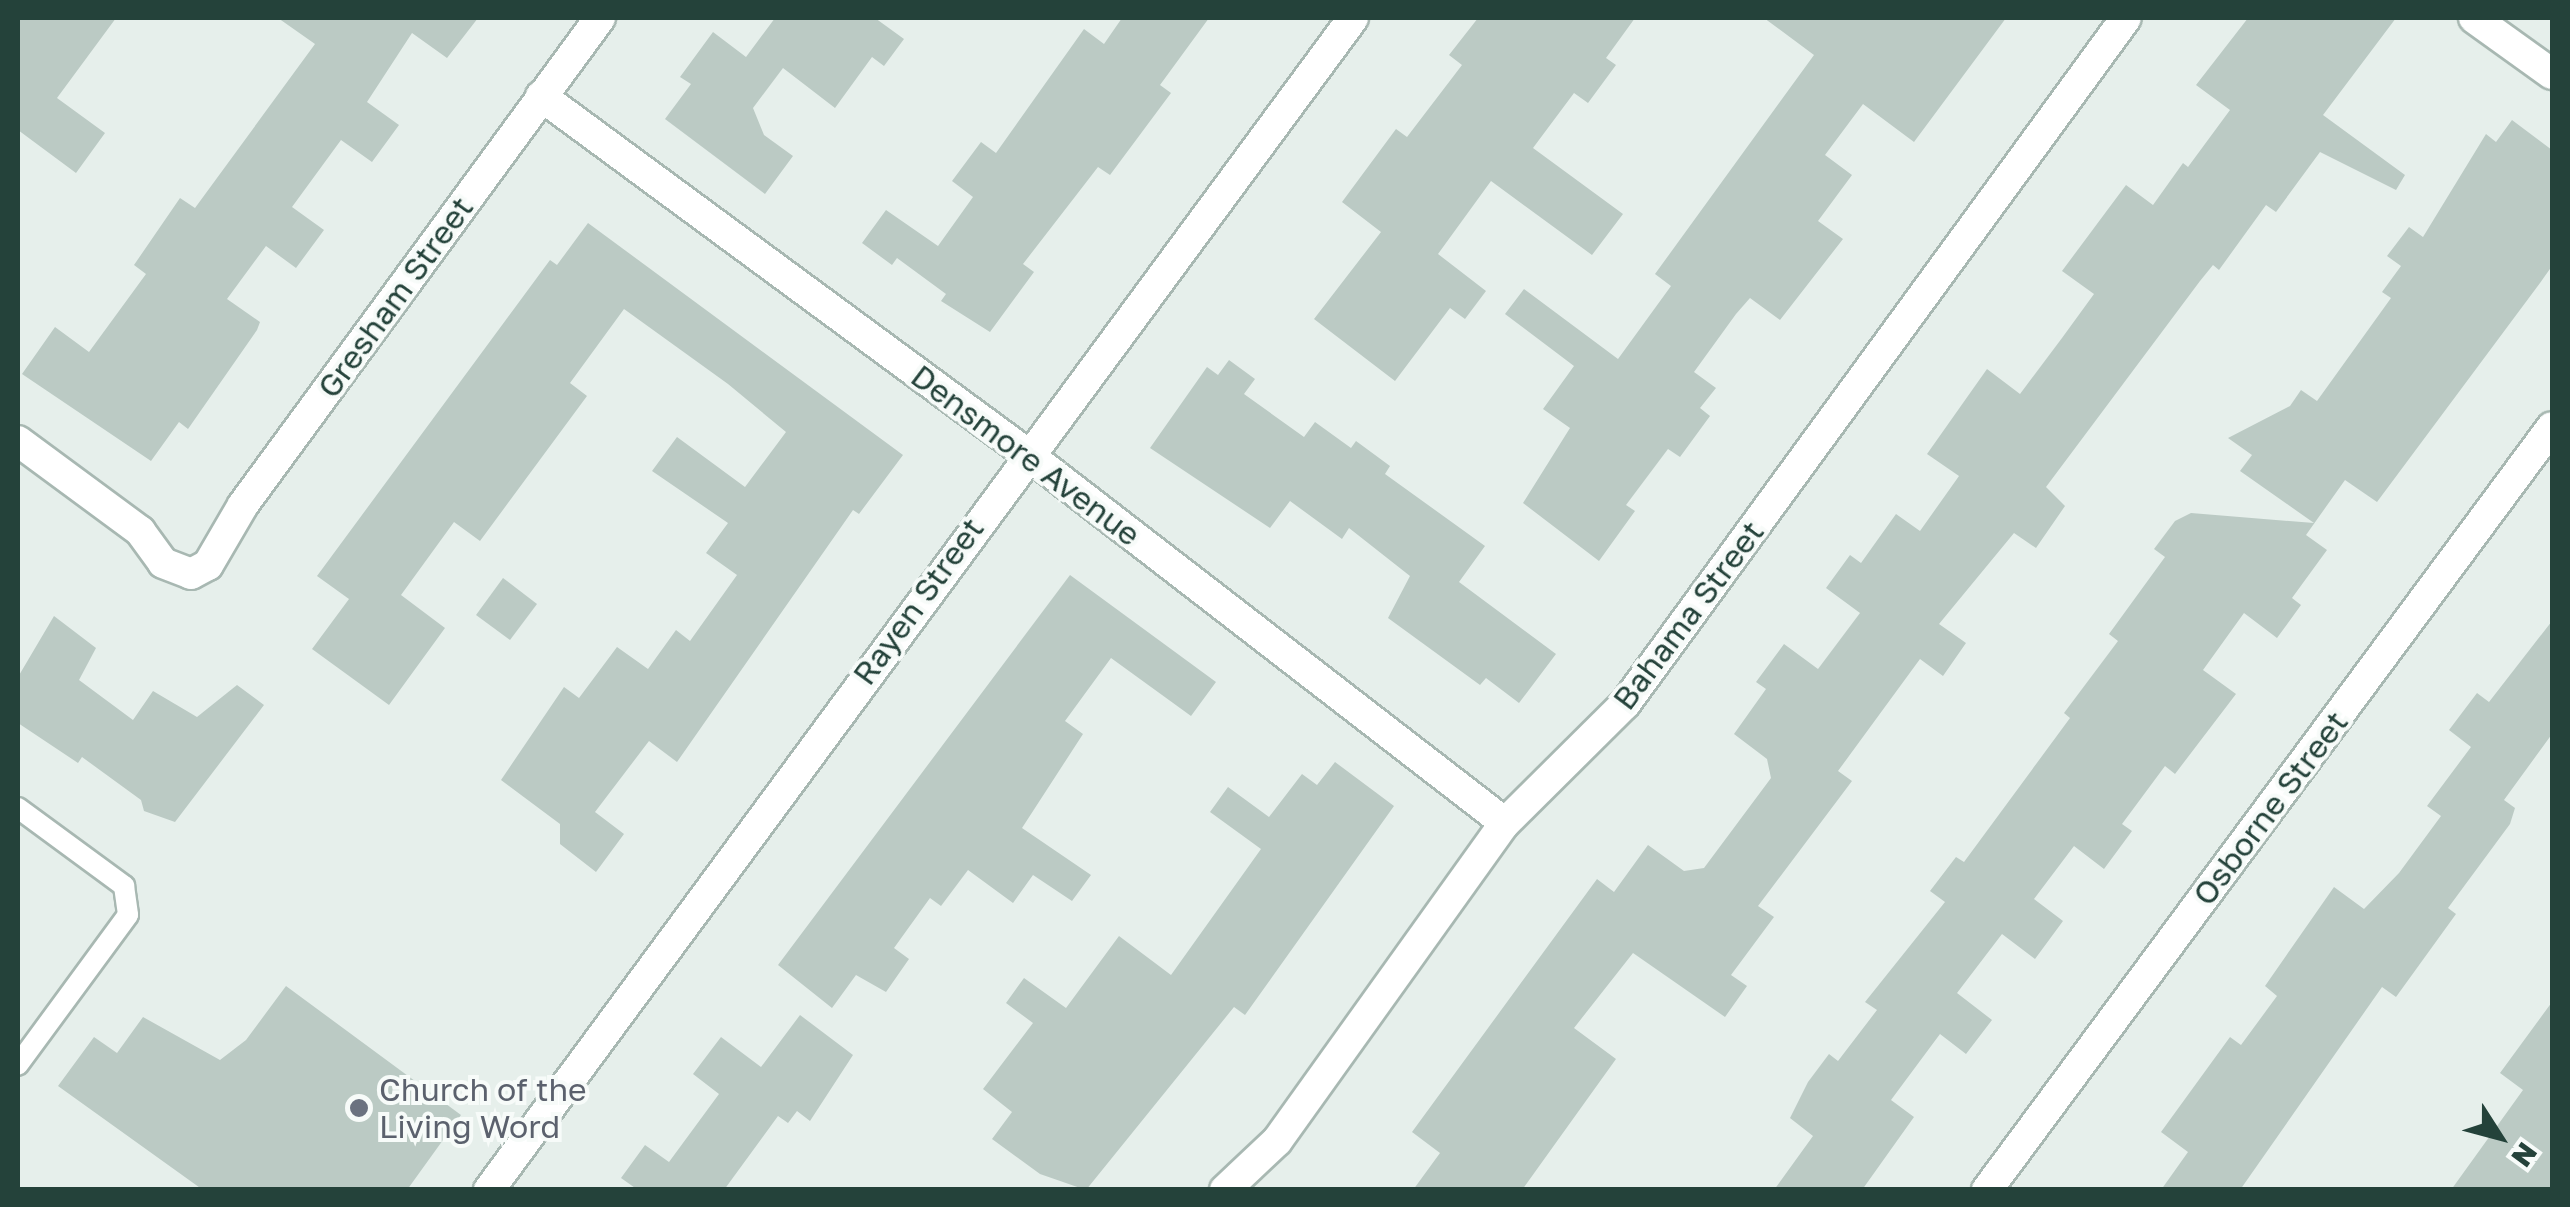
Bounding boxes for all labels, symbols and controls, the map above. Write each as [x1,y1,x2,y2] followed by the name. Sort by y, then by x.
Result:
[309,189,481,405] street label: Gresham Street
[904,356,1148,554] street label: Densmore Avenue
[845,510,991,692] street label: Rayen Street
[1605,513,1771,717] street label: Bahama Street
[2185,703,2355,913] street label: Osborne Street
[379,1071,587,1146] place label: Church of the Living Word
[2450,1087,2550,1187] north arrow
[348,1097,370,1119] marker: Church of the Living Word
[2505,1137,2544,1173] text: N

